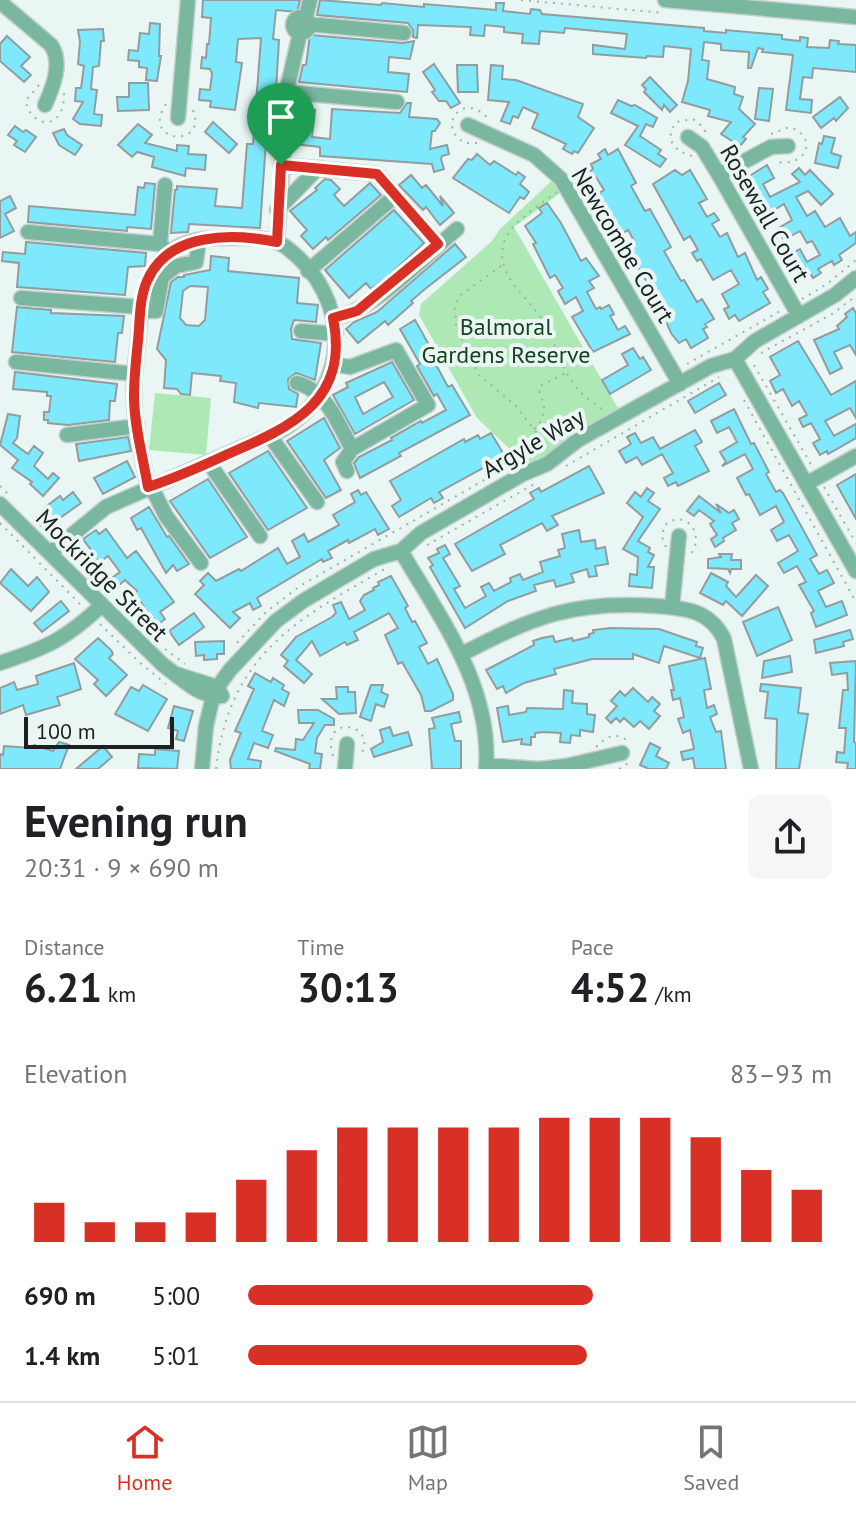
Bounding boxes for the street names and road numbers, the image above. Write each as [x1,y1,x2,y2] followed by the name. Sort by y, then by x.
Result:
[713,139,817,287] street label: Rosewall Court
[565,162,681,328] street label: Newcombe Court
[476,401,590,485] street label: Argyle Way
[29,502,175,648] street label: Mockridge Street

